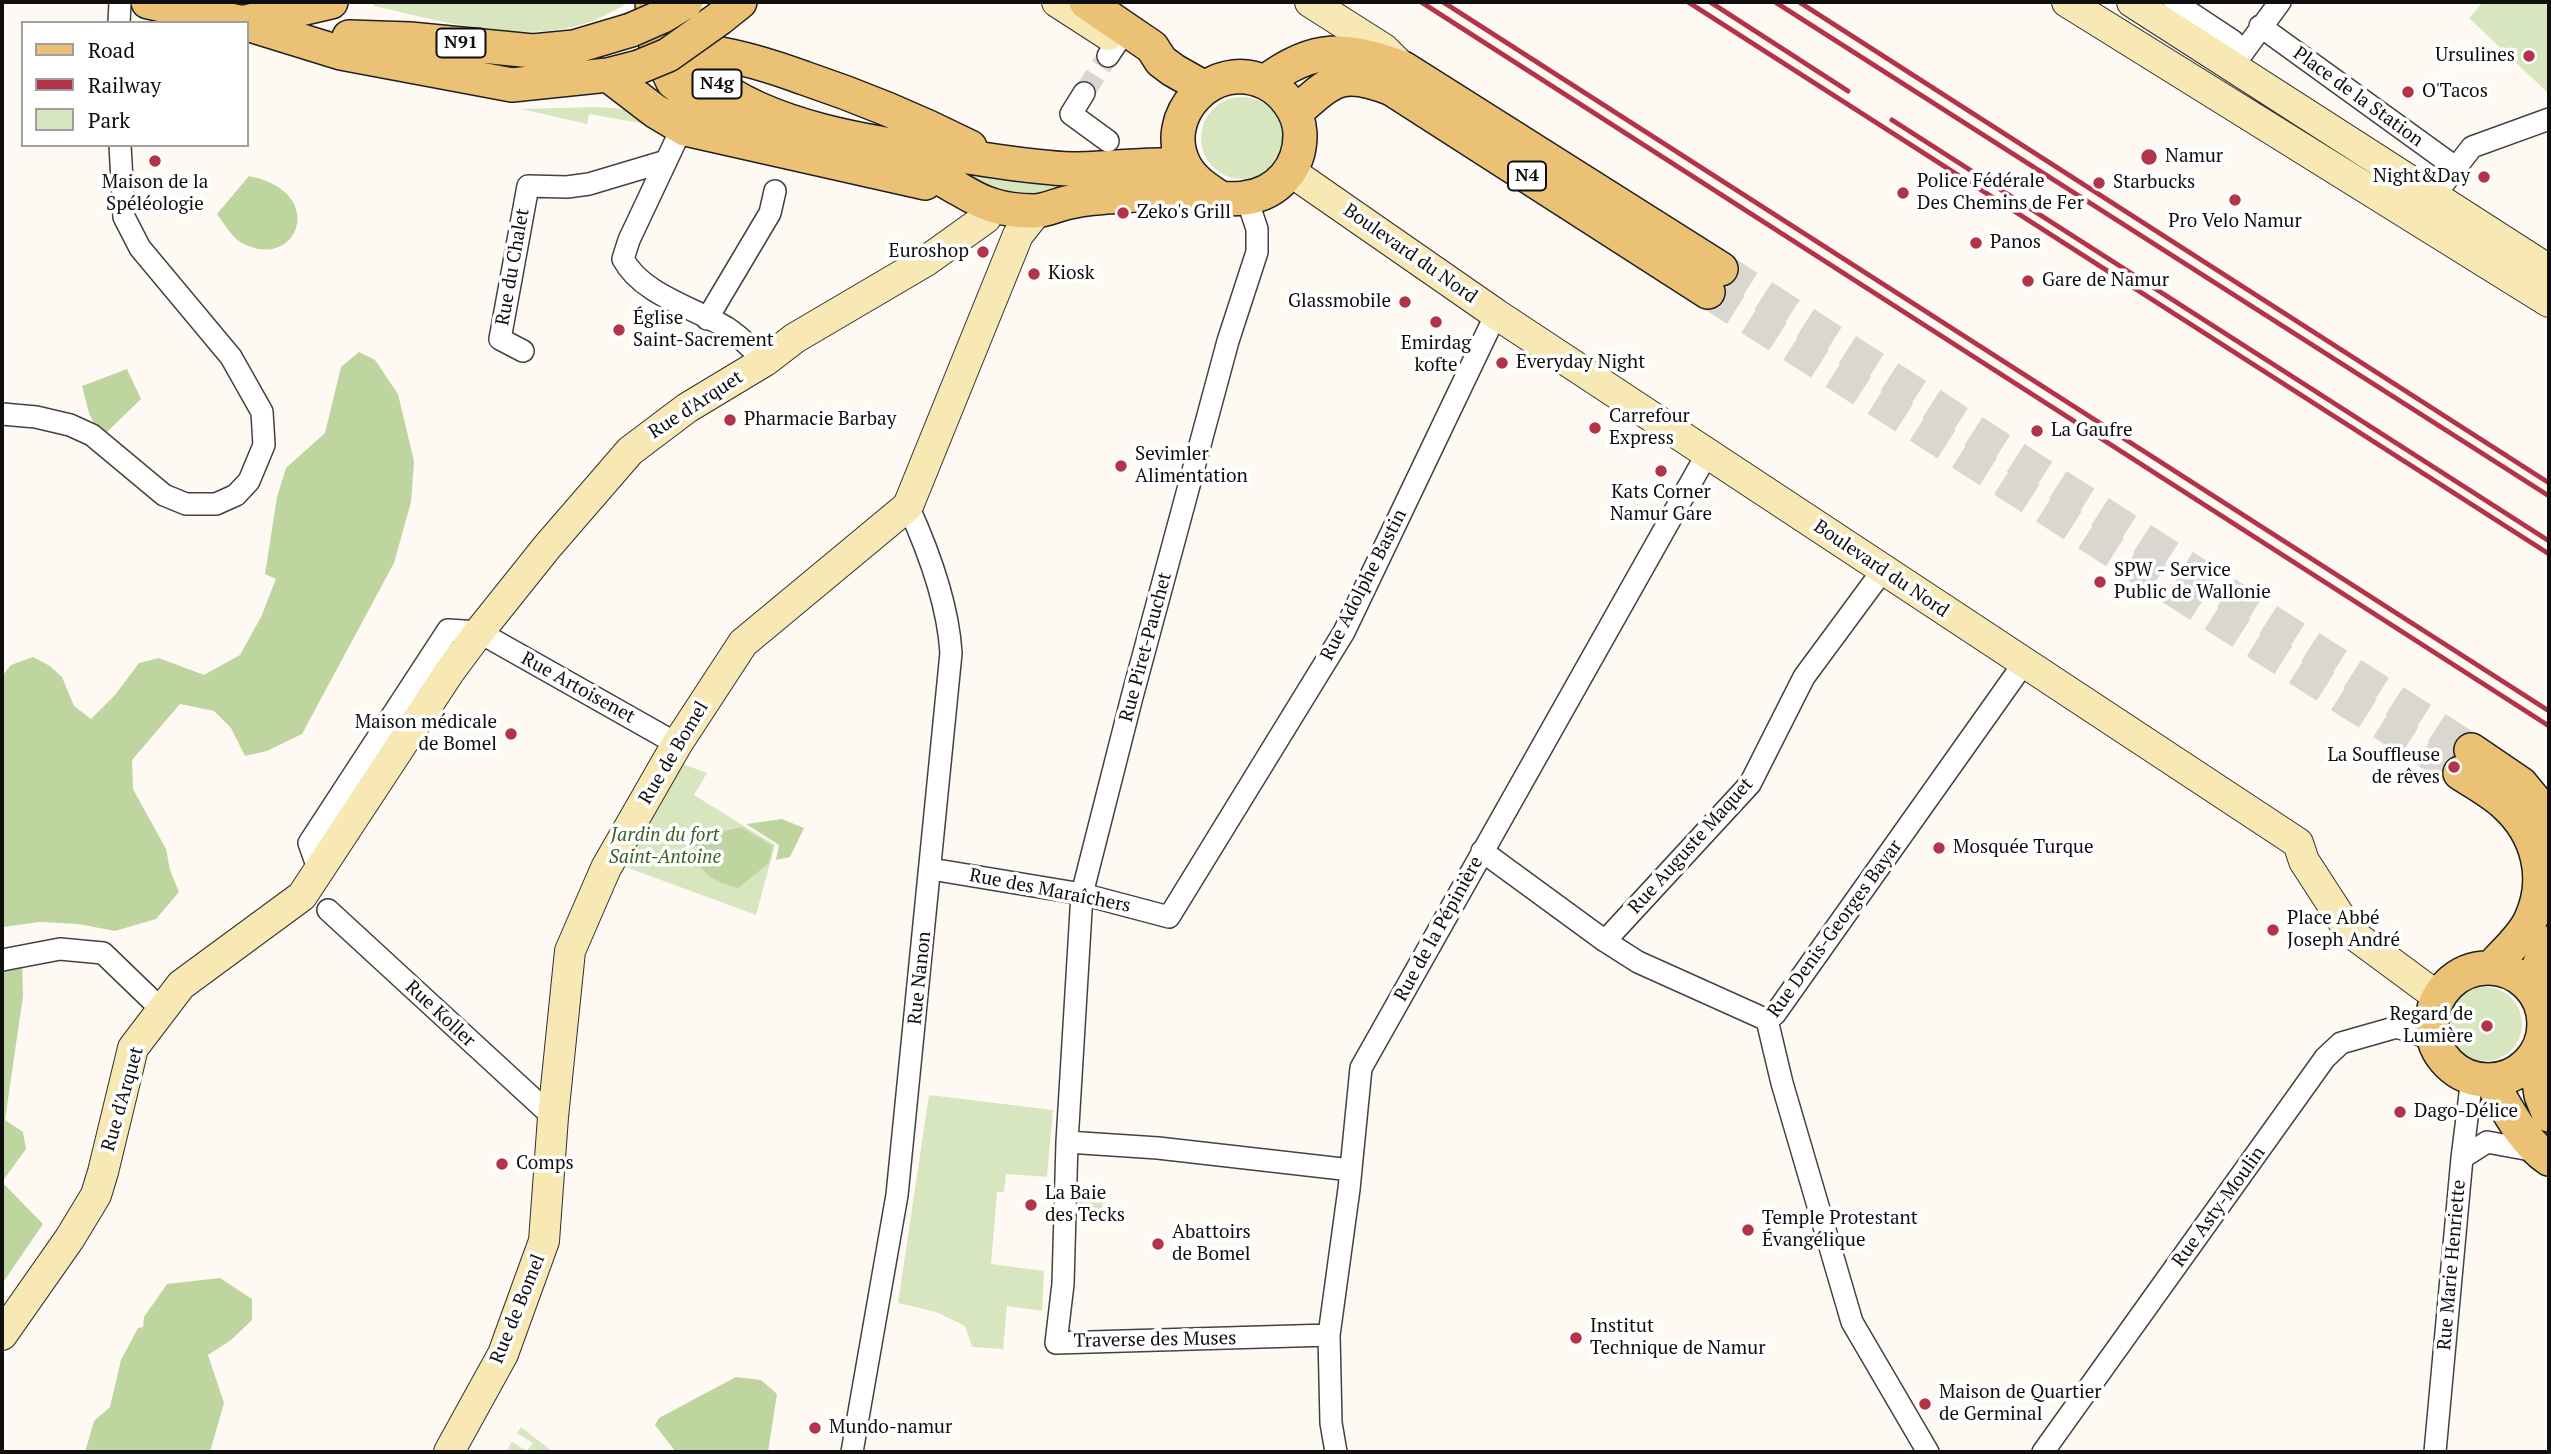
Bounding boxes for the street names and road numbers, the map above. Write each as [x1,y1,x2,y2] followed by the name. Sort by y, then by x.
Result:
[436,28,486,58] road number: N91
[2288,42,2428,152] street label: Place de la Station
[692,70,742,98] road number: N4g
[1508,162,1546,190] road number: N4
[1339,199,1481,309] street label: Boulevard du Nord
[491,207,535,327] street label: Rue du Chalet
[645,366,747,444] street label: Rue d'Arquet
[1316,506,1412,664] street label: Rue Adolphe Bastin
[1809,515,1953,623] street label: Boulevard du Nord
[1115,570,1177,724] street label: Rue Piret-Pauchet
[517,647,639,729] street label: Rue Artoisenet
[634,698,714,808] street label: Rue de Bomel
[1624,773,1758,919] street label: Rue Auguste Maquet
[1763,836,1907,1022] street label: Rue Denis-Georges Bayar
[1390,853,1488,1005] street label: Rue de la Pépinière
[967,864,1133,918] street label: Rue des Maraîchers
[904,930,936,1026] street label: Rue Nanon
[400,976,480,1052] street label: Rue Koller
[97,1044,149,1154] street label: Rue d'Arquet
[2168,1142,2270,1272] street label: Rue Asty-Moulin
[2433,1179,2471,1351] street label: Rue Marie Henriette
[486,1251,550,1367] street label: Rue de Bomel
[1073,1327,1237,1353] street label: Traverse des Muses

